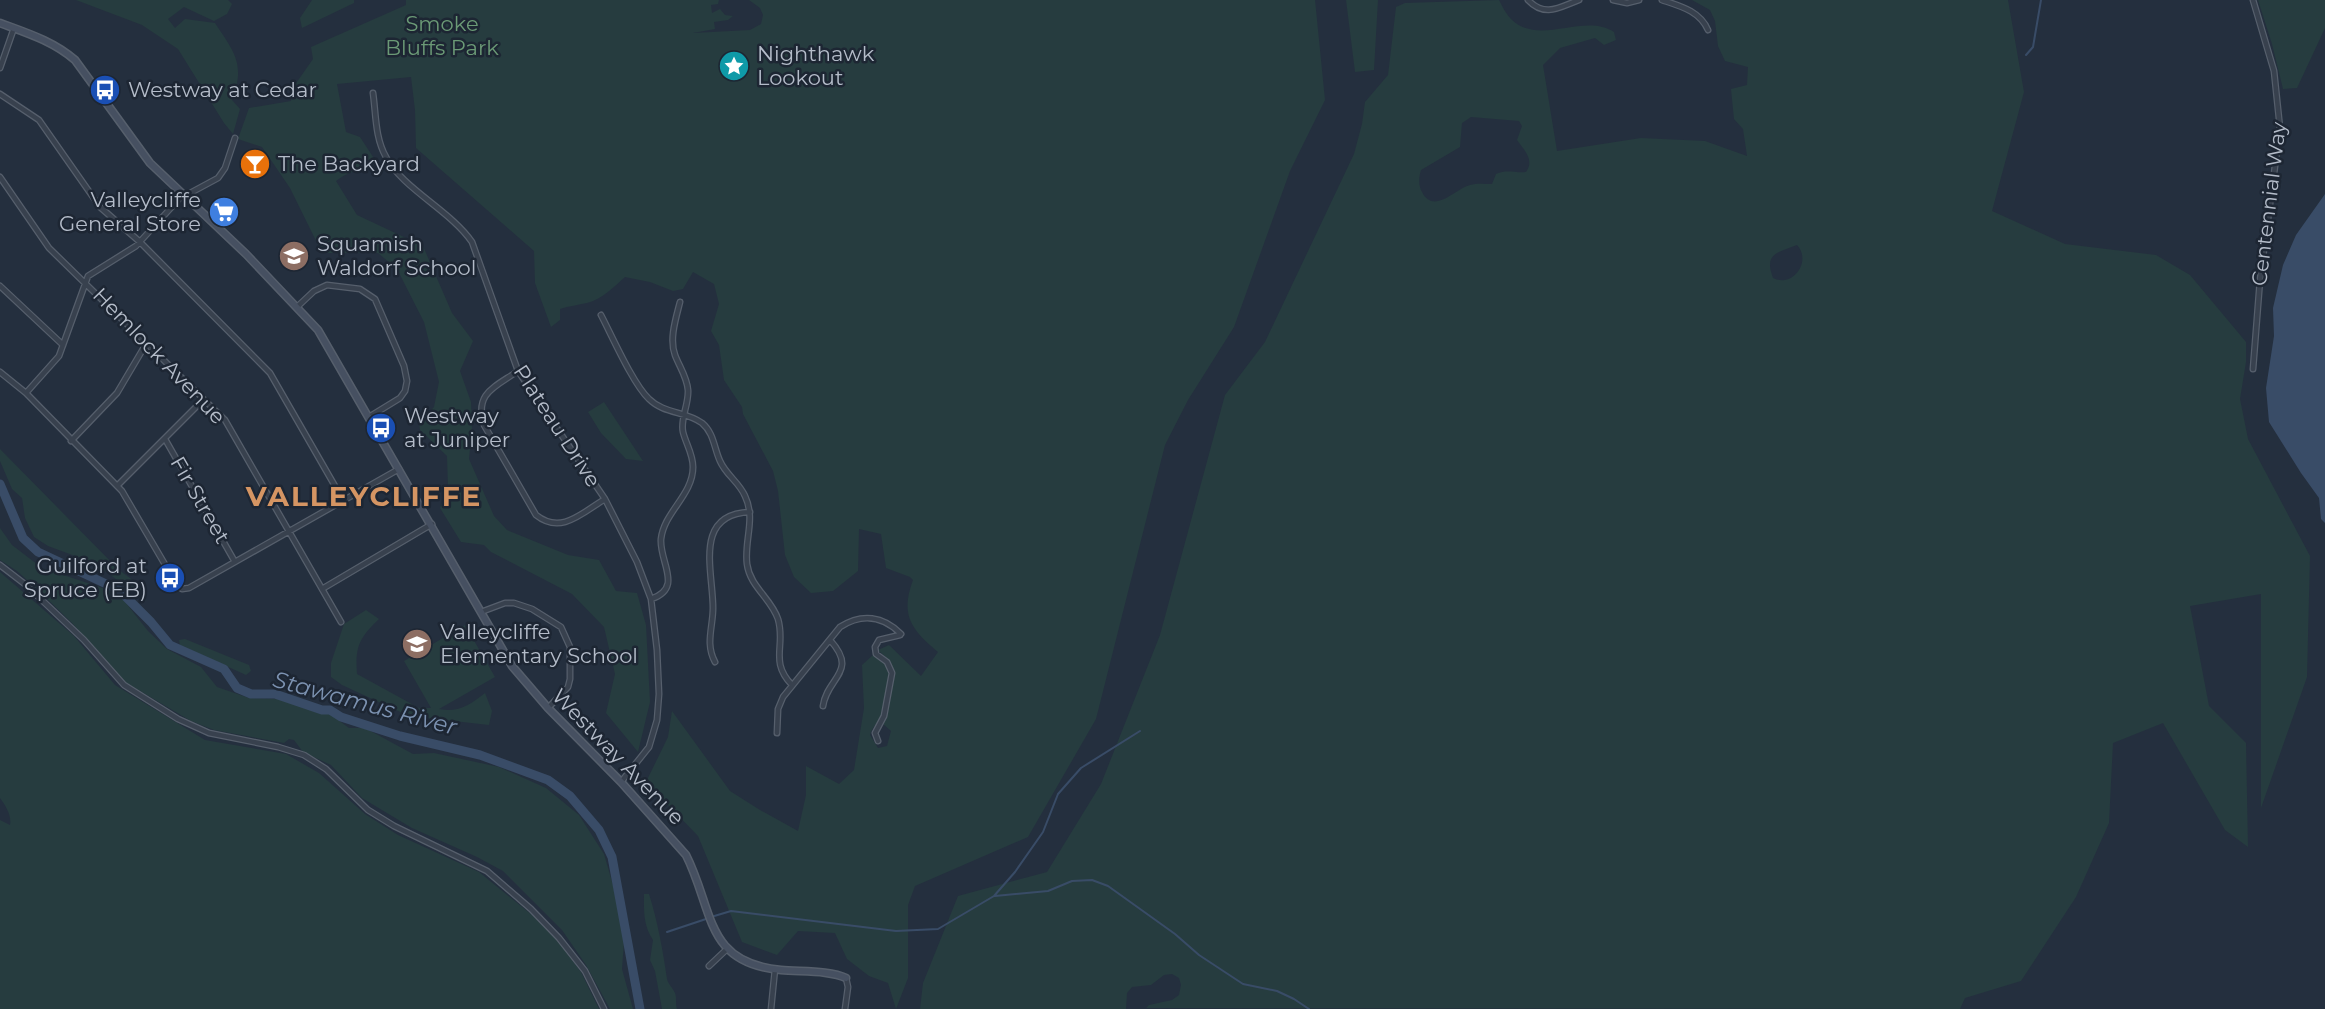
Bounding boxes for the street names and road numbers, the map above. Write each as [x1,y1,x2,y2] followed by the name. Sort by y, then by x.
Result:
[2246,120,2291,287] street label: Centennial Way
[88,282,231,429] street label: Hemlock Avenue
[509,360,606,492] street label: Plateau Drive
[166,452,235,548] street label: Fir Street
[547,683,690,830] street label: Westway Avenue

